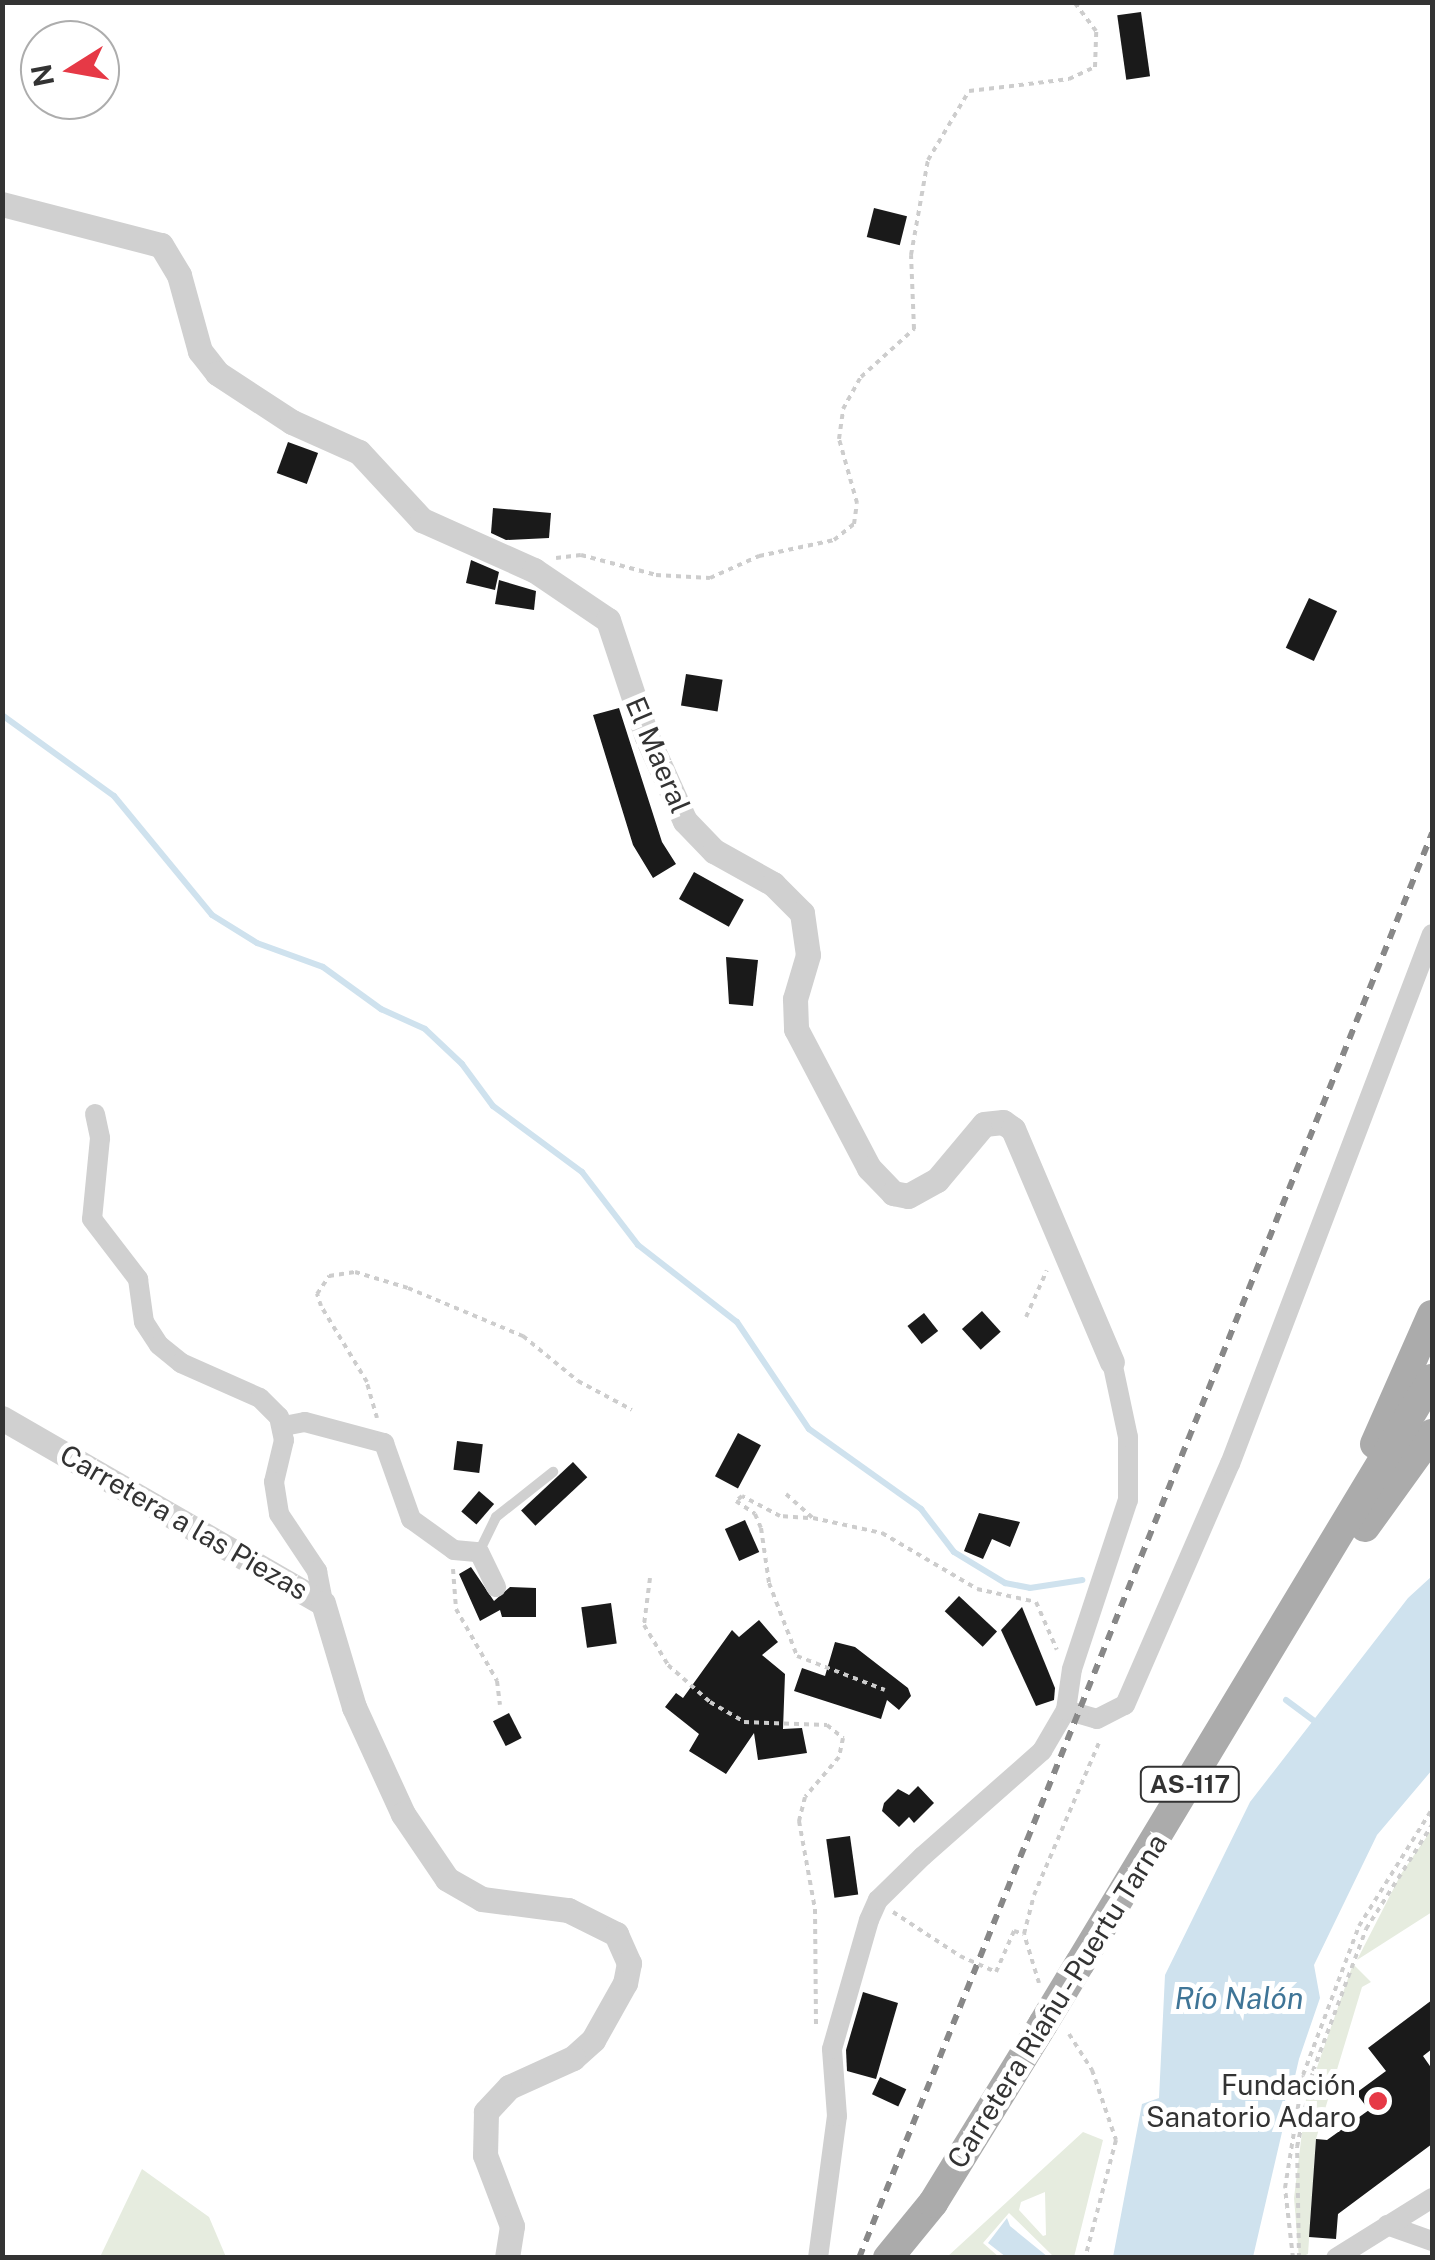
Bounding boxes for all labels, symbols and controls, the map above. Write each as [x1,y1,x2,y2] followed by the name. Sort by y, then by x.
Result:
[20,20,120,120] north arrow
[24,62,60,89] text: N
[619,692,697,818] street label: El Maeral
[54,1437,314,1607] street label: Carretera a las Piezas
[1138,1764,1242,1804] road number: AS-117
[938,1824,1176,2178] street label: Carretera Riañu - Puertu Tarna
[1174,1980,1304,2016] water label: Río Nalón
[1146,2068,1356,2134] place label: Fundación Sanatorio Adaro
[1365,2088,1391,2114] marker: Fundación Sanatorio Adaro

